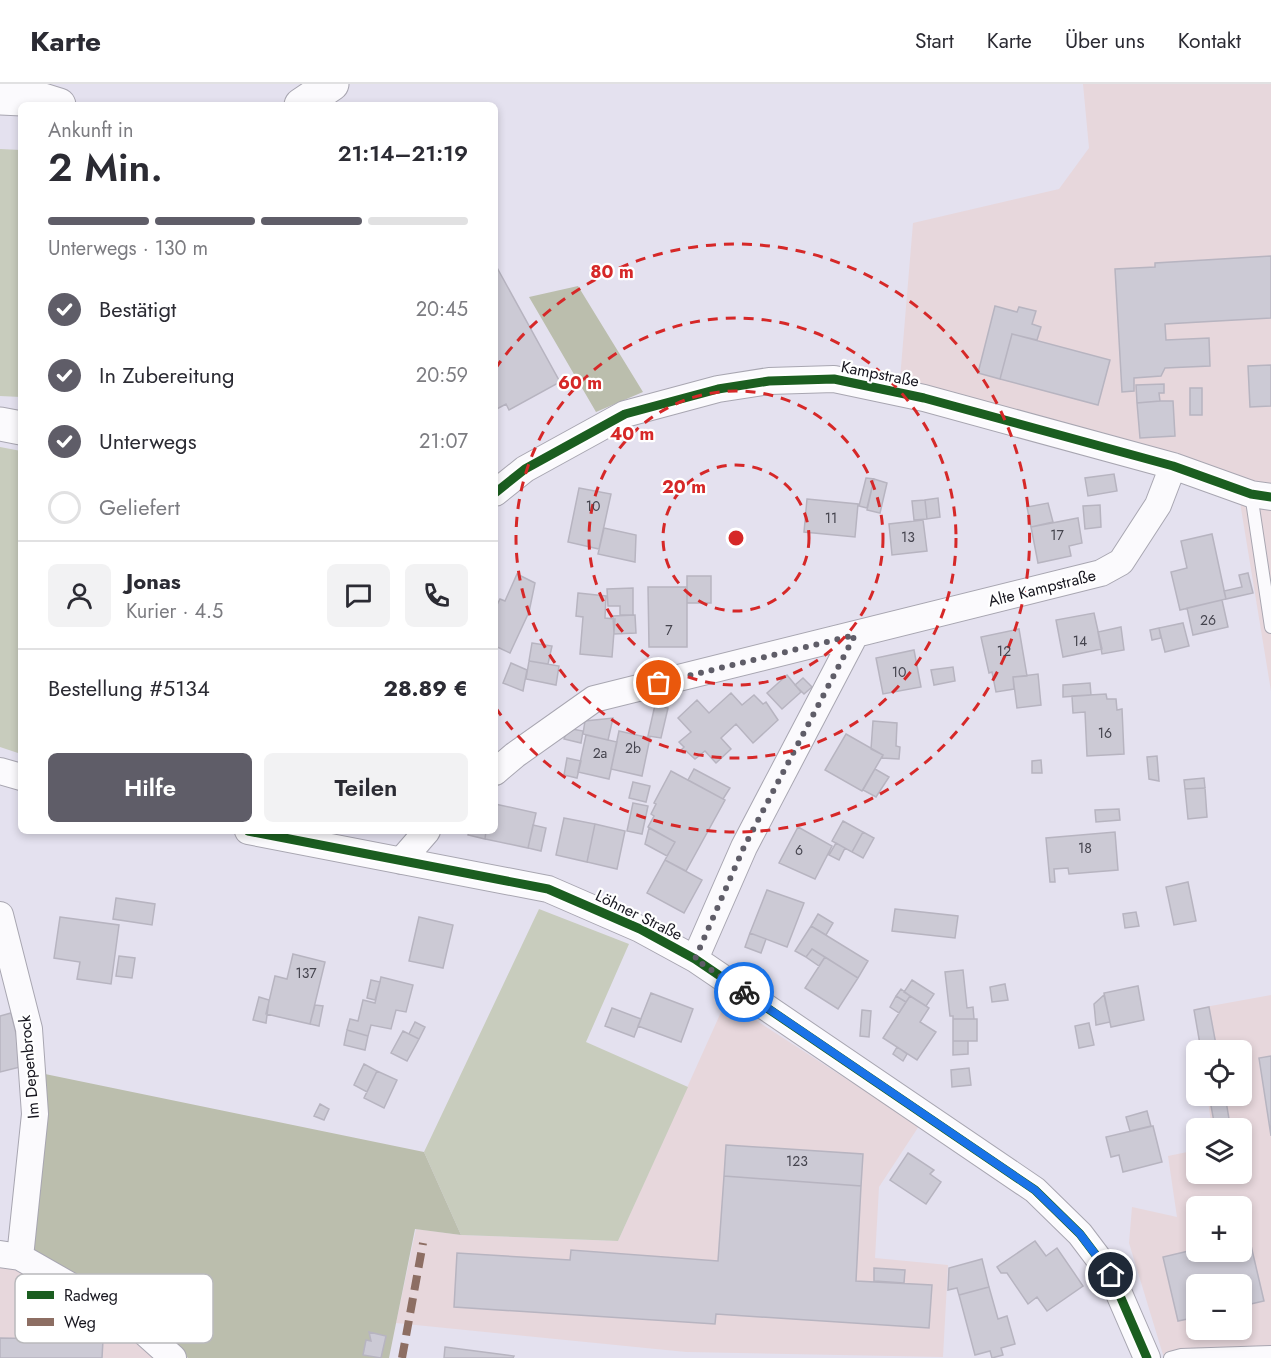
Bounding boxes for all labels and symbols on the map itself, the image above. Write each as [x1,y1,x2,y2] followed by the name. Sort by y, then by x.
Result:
[590,259,634,285] text: 80 m
[839,355,921,393] street label: Kampstraße
[558,370,602,396] text: 60 m
[610,421,654,447] text: 40 m
[662,474,706,500] text: 20 m
[586,496,600,516] house number: 10
[825,508,837,528] house number: 11
[1050,525,1064,545] house number: 17
[901,527,915,547] house number: 13
[726,528,746,548] centre of rings
[986,564,1098,612] street label: Alte Kampstraße
[1200,610,1216,630] house number: 26
[665,620,673,640] house number: 7
[1073,631,1087,651] house number: 14
[997,641,1011,661] house number: 12
[633,657,684,708] pin
[892,662,906,682] house number: 10
[1098,723,1112,743] house number: 16
[625,738,641,758] house number: 2b
[593,743,607,763] house number: 2a
[1078,838,1092,858] house number: 18
[795,840,803,860] house number: 6
[592,884,686,946] street label: Löhner Straße
[714,962,774,1022] courier
[295,963,317,983] house number: 137
[13,1013,45,1120] street label: Im Depenbrock
[786,1151,808,1171] house number: 123
[1085,1249,1136,1300] pin
[15,1274,213,1343] legend
[64,1284,118,1307] text: Radweg
[64,1311,96,1334] text: Weg

